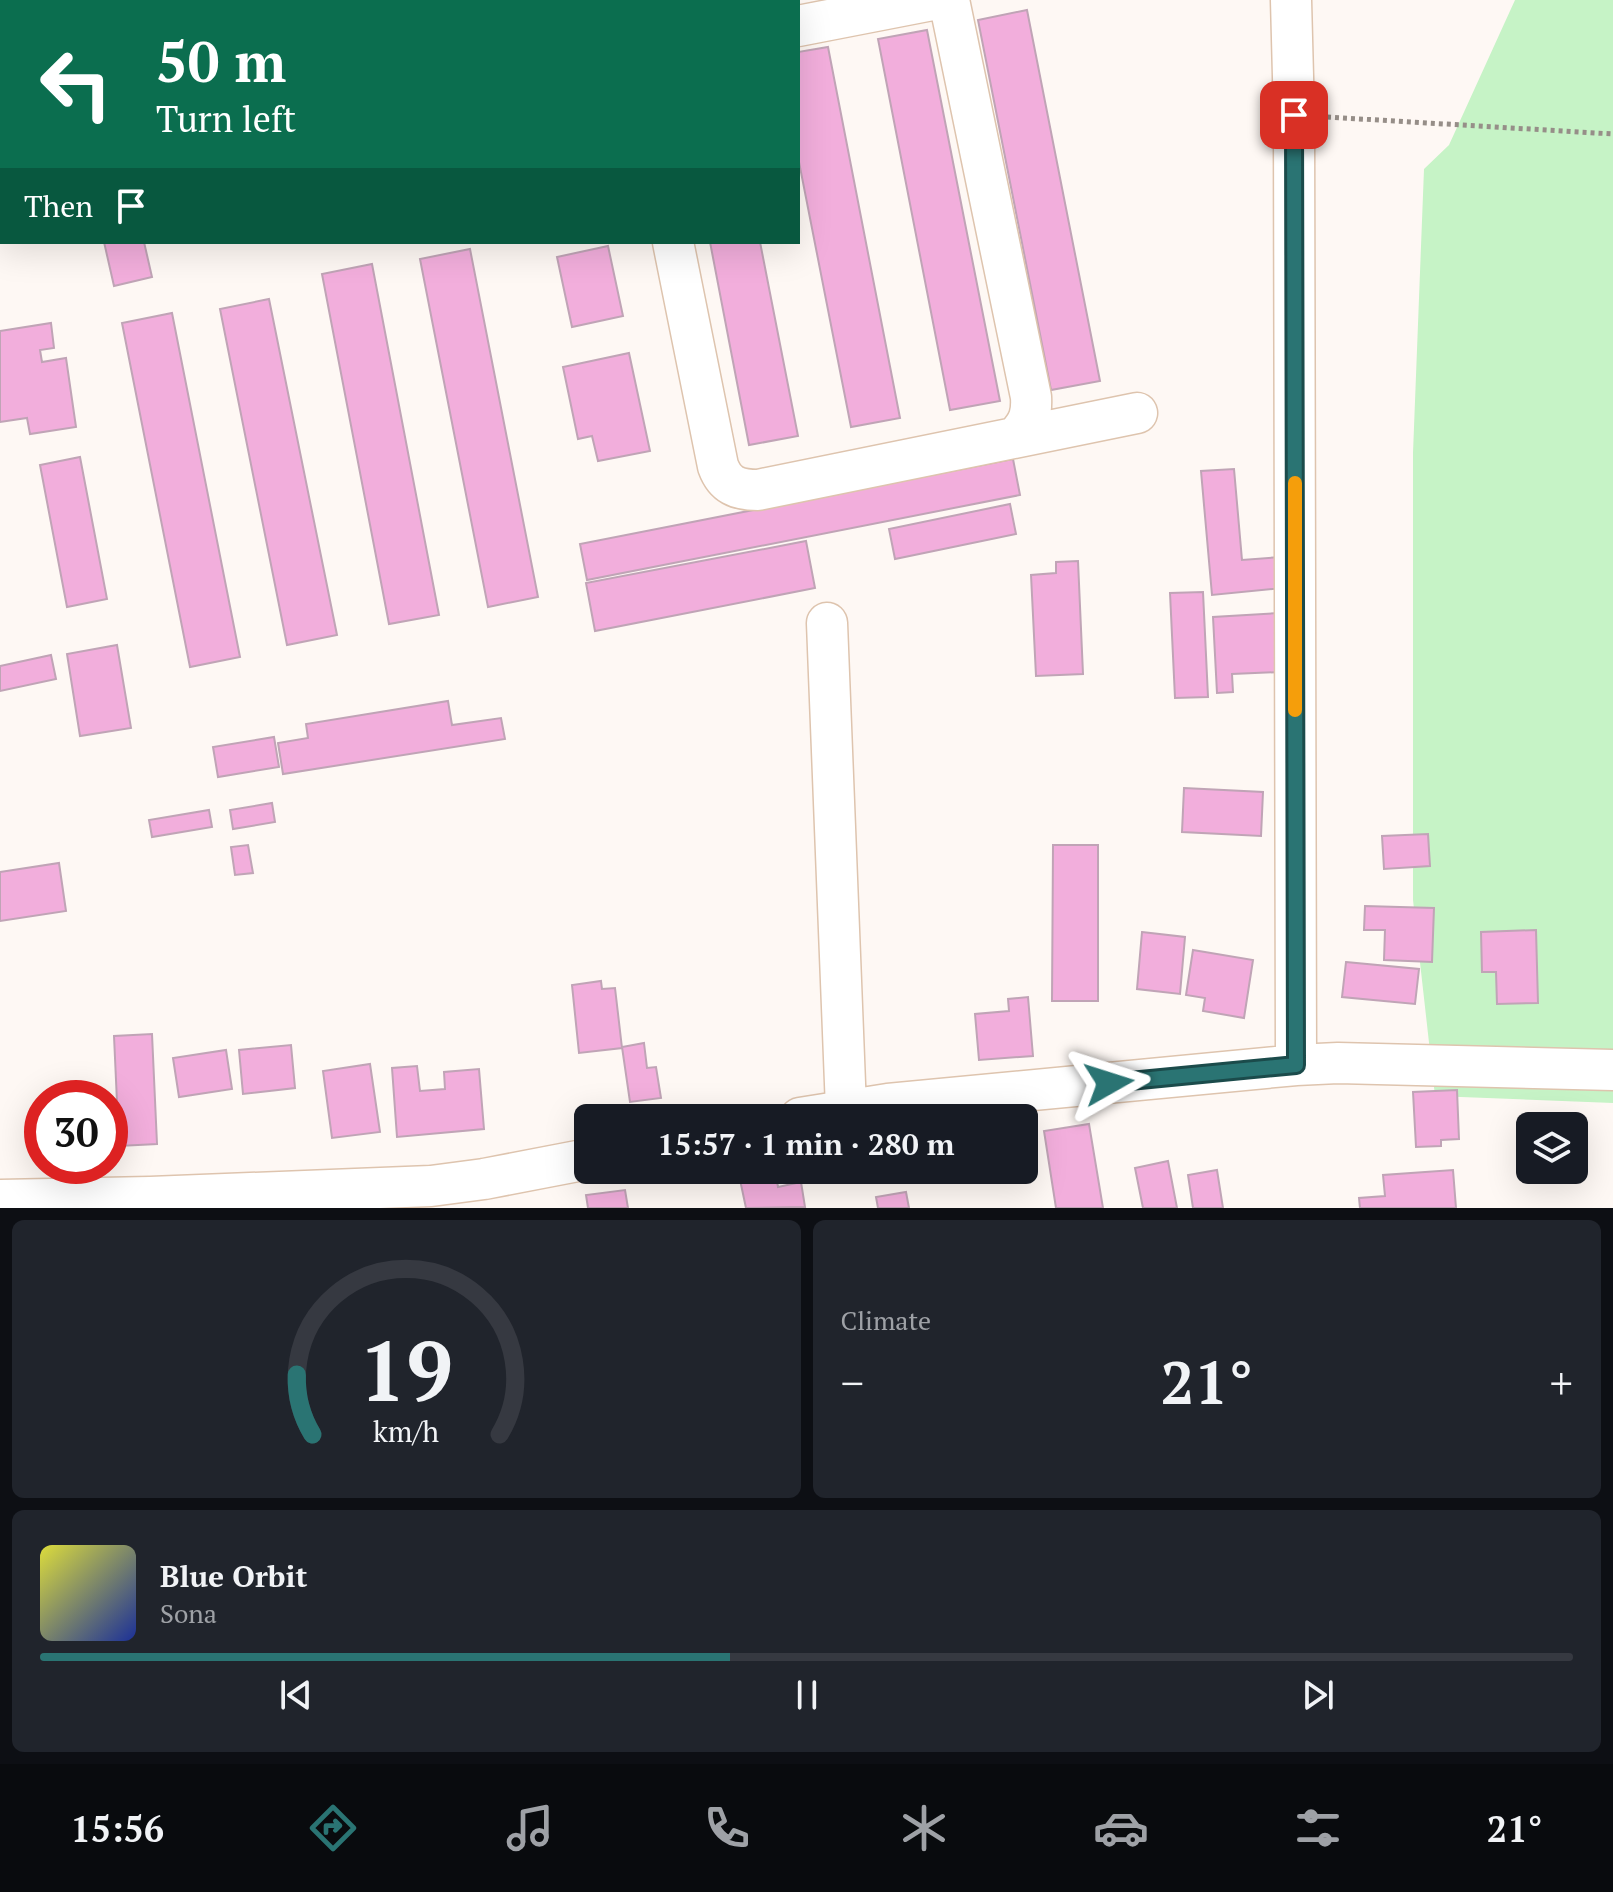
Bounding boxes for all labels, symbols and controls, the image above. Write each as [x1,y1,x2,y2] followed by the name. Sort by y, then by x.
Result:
[156,24,286,98] text: 50 m
[24,32,128,136] icon: left
[1260,81,1328,149] pin
[1272,93,1316,137] icon: arrive
[156,95,296,142] text: Turn left
[109,184,153,228] icon: arrive
[24,186,93,226] text: Then
[1067,1041,1151,1125] position arrow
[24,1080,128,1184] speed limit sign: 30
[1516,1112,1588,1184] map controls
[1516,1112,1588,1184] button: layers
[658,1124,954,1164] text: 15:57 · 1 min · 280 m
[841,1303,931,1337] text: Climate
[359,1315,453,1425] text: 19
[1160,1342,1253,1421] text: 21°
[841,1353,864,1412] text: −
[1550,1353,1573,1412] text: +
[373,1412,439,1450] text: km/h
[160,1556,307,1596] text: Blue Orbit
[160,1596,217,1630] text: Sona
[274,1673,318,1717] icon: previous
[785,1673,829,1717] icon: pause
[1296,1673,1340,1717] icon: next
[305,1800,361,1856] icon: directions
[502,1800,558,1856] icon: music
[699,1800,755,1856] icon: phone
[896,1800,952,1856] icon: climate
[1093,1800,1149,1856] icon: car
[1290,1800,1346,1856] icon: filters
[70,1805,164,1852] text: 15:56
[1487,1805,1542,1852] text: 21°

